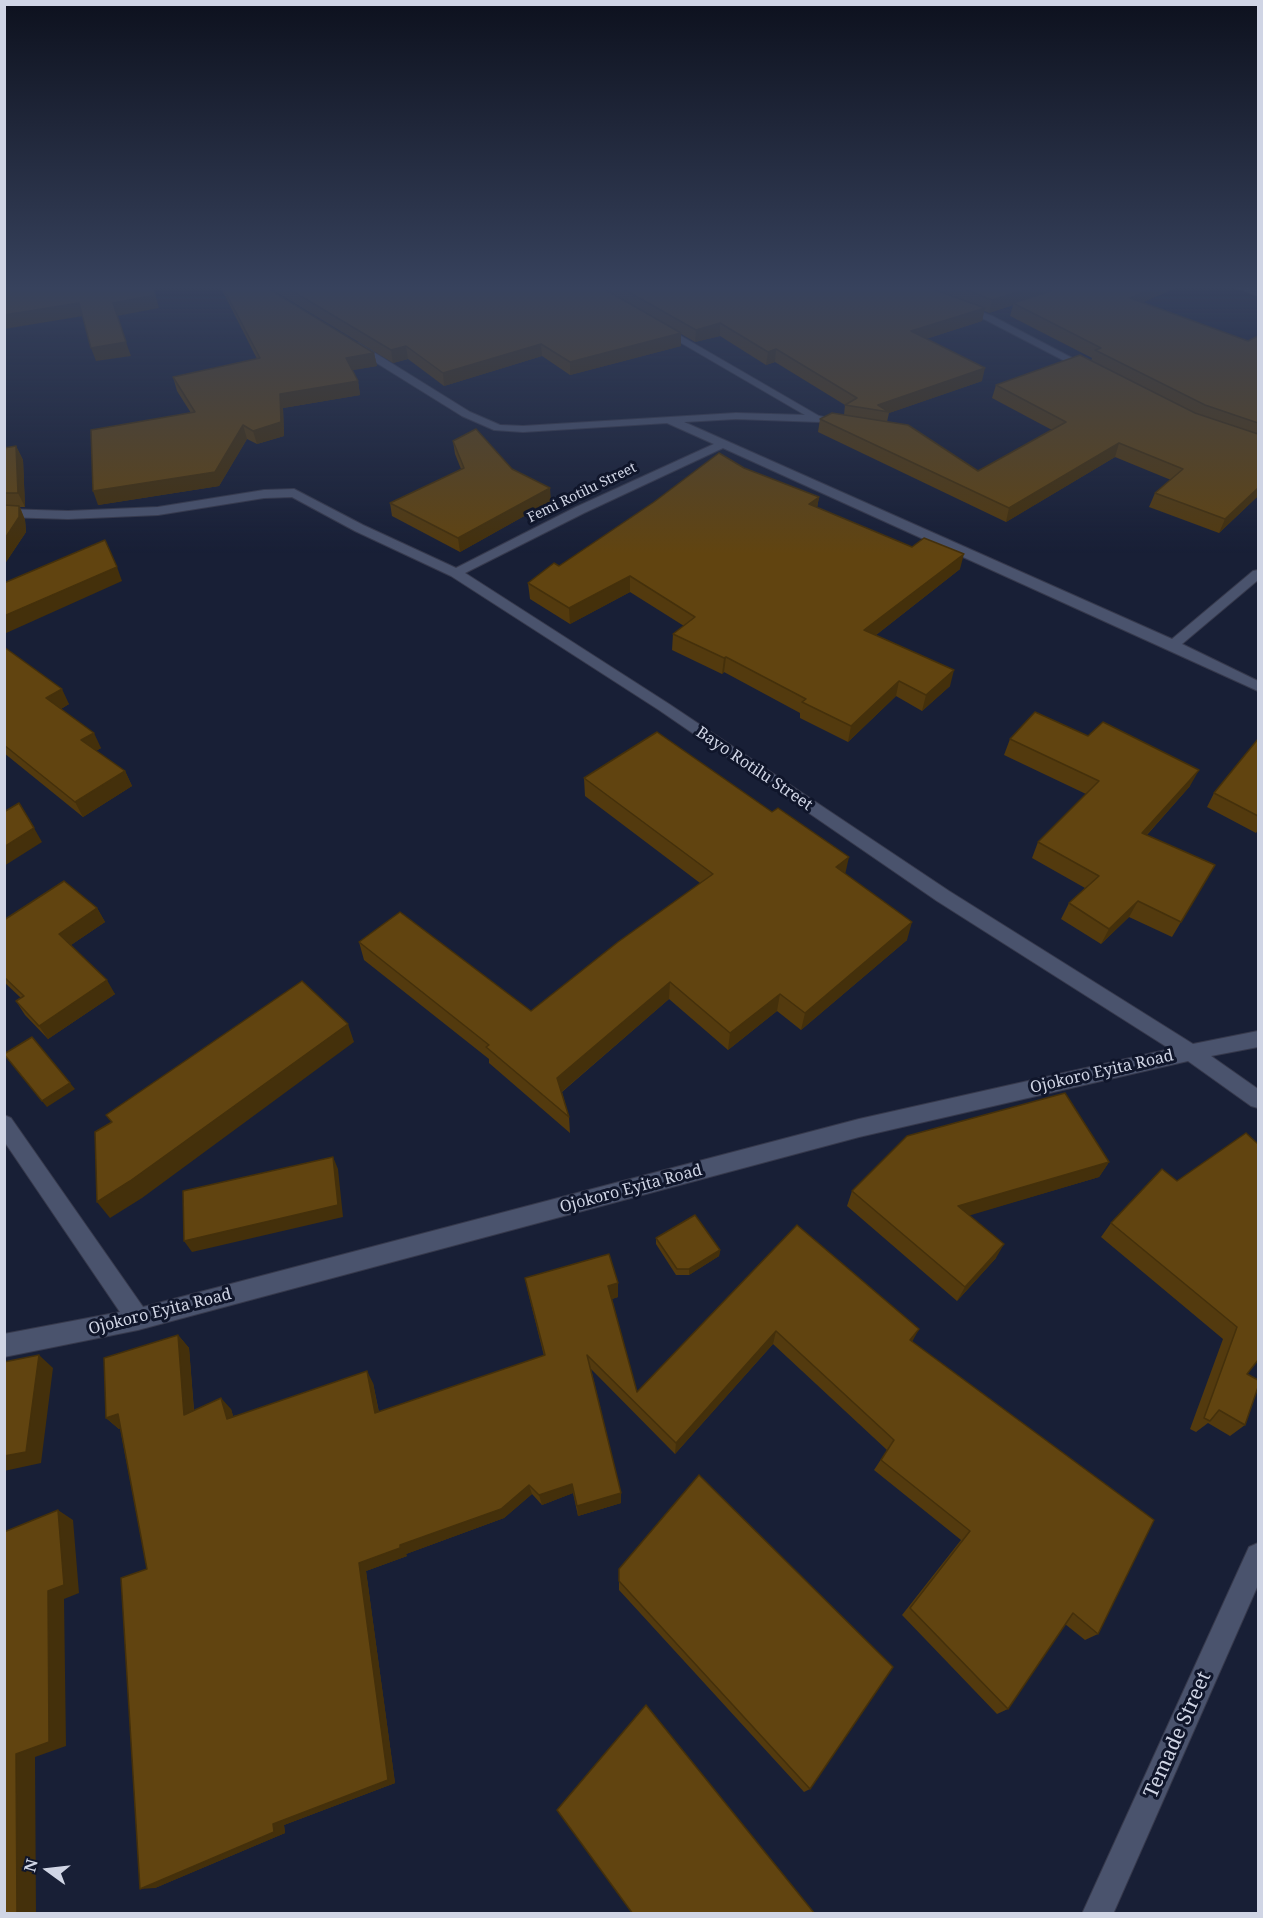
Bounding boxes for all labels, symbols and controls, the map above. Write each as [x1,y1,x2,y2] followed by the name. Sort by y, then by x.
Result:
[525,459,639,527] street label: Femi Rotilu Street
[692,723,816,815] street label: Bayo Rotilu Street
[1028,1046,1176,1098] street label: Ojokoro Eyita Road
[558,1161,704,1217] street label: Ojokoro Eyita Road
[87,1285,233,1339] street label: Ojokoro Eyita Road
[1139,1668,1217,1802] street label: Temade Street
[18,1840,78,1900] north arrow
[18,1856,43,1874] text: N

